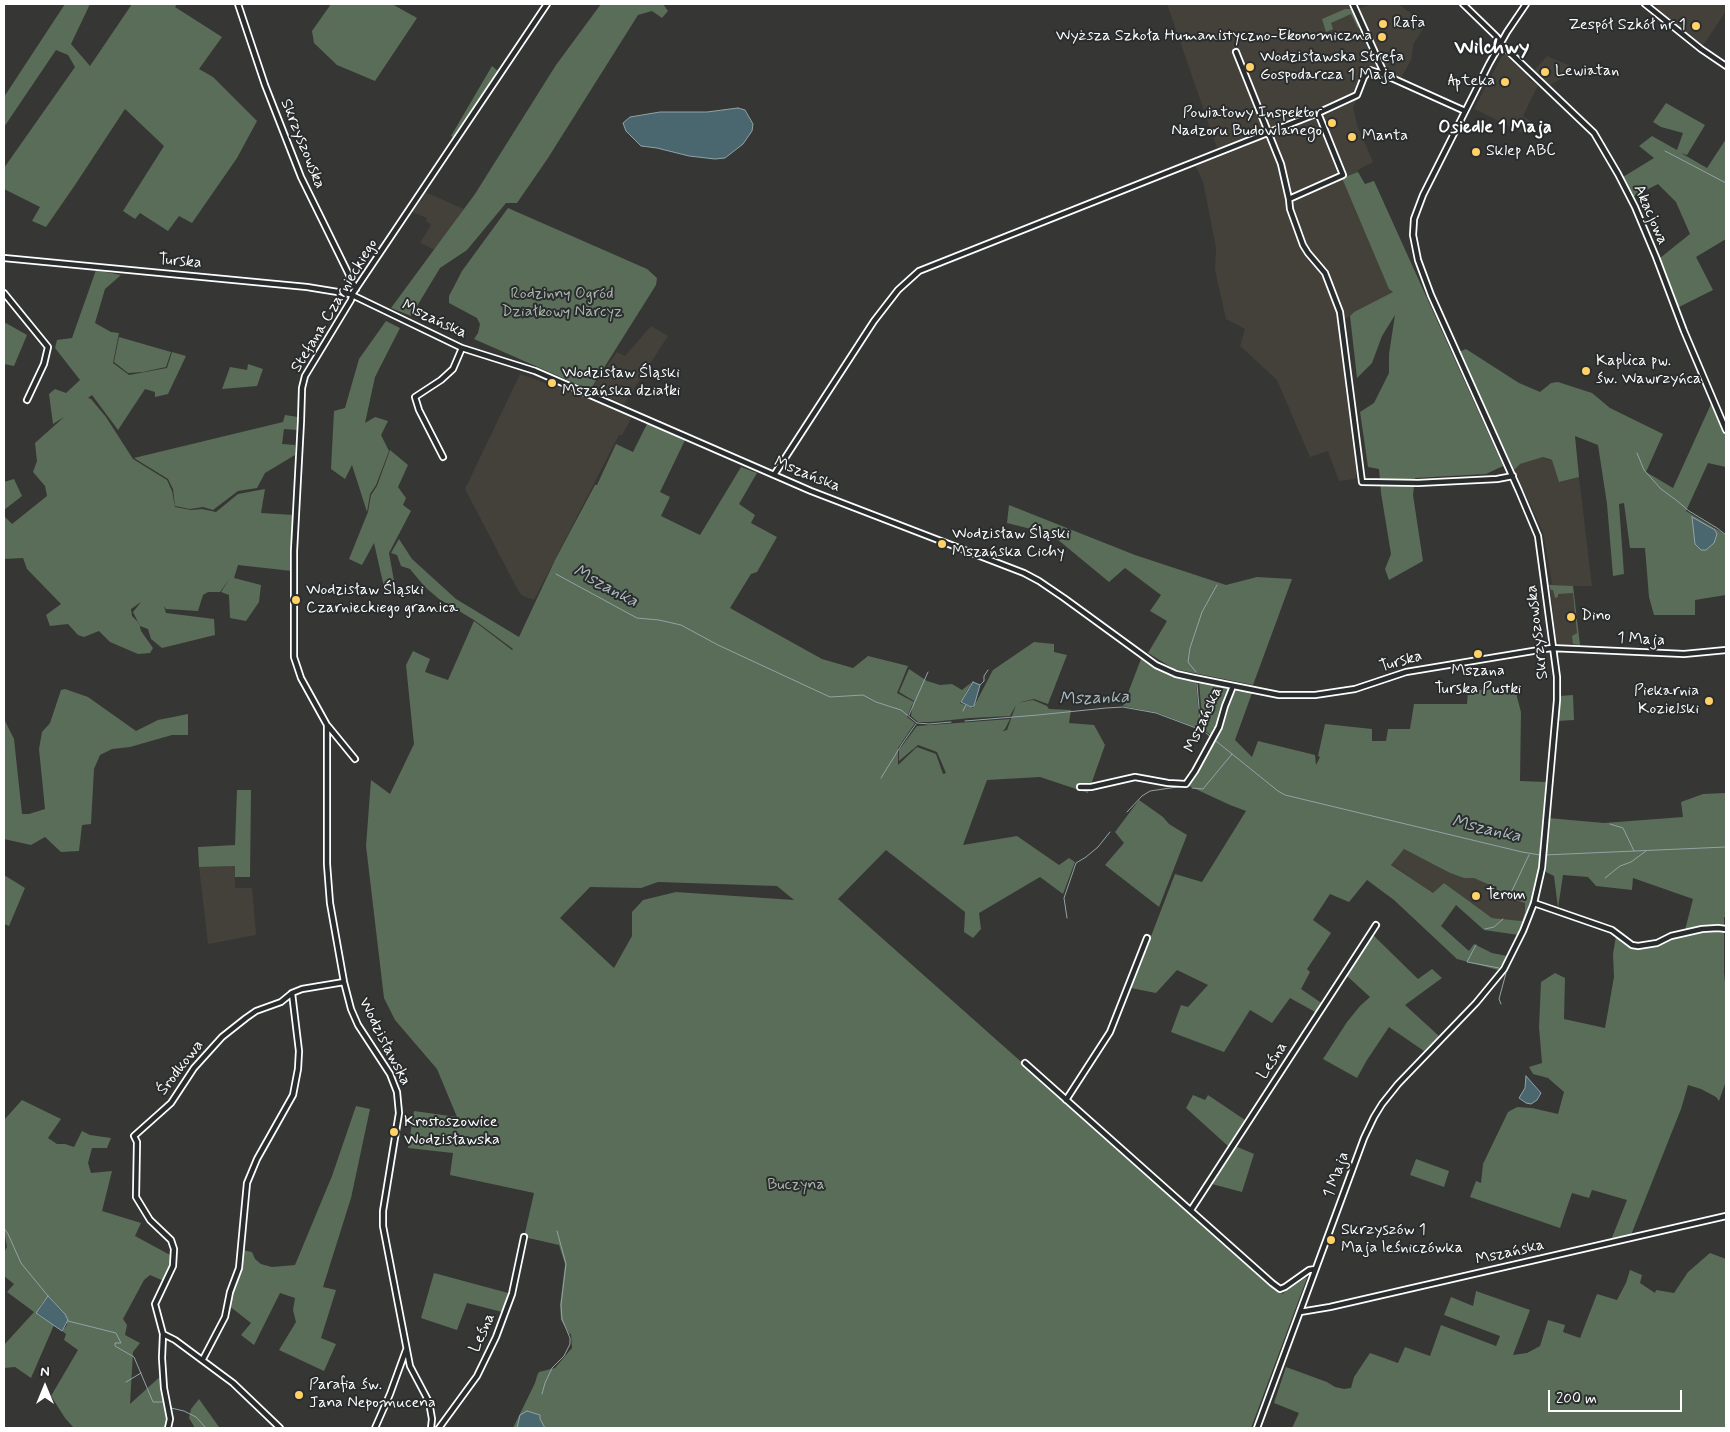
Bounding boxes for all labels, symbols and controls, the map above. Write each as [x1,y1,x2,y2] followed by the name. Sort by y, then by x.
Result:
[1393,14,1425,34] place label: Rafa
[1568,16,1686,36] place label: Zespół Szkół nr 1
[1377,18,1389,30] marker: Rafa
[1690,20,1702,32] marker: Zespół Szkół nr 1
[1056,27,1372,47] place label: Wyższa Szkoła Humanistyczno-Ekonomiczna
[1376,31,1388,43] marker: Wyższa Szkoła Humanistyczno-Ekonomiczna
[1455,36,1529,62] district label: Wilchwy
[1260,48,1404,86] place label: Wodzisławska Strefa Gospodarcza 1 Maja
[1244,61,1256,73] marker: Wodzisławska Strefa Gospodarcza 1 Maja
[1555,62,1619,82] place label: Lewiatan
[1539,66,1551,78] marker: Lewiatan
[1448,72,1495,92] place label: Apteka
[1499,76,1511,88] marker: Apteka
[275,96,329,192] street label: Skrzyszowska
[1171,104,1322,142] place label: Powiatowy Inspektor Nadzoru Budowlanego
[1326,117,1338,129] marker: Powiatowy Inspektor Nadzoru Budowlanego
[1438,117,1552,139] district label: Osiedle 1 Maja
[1362,127,1408,147] place label: Manta
[1346,131,1358,143] marker: Manta
[1486,142,1556,162] place label: Sklep ABC
[1470,146,1482,158] marker: Sklep ABC
[1628,182,1672,248] street label: Akacjowa
[288,236,382,376] street label: Stefana Czarnieckiego
[158,251,202,273] street label: Turska
[501,285,623,323] park label: Rodzinny Ogród Działkowy Narcyz
[398,297,470,343] street label: Mszańska
[1596,352,1701,390] place label: Kaplica pw. św. Wawrzyńca
[562,364,680,402] place label: Wodzisław Śląski Mszańska działki
[1580,365,1592,377] marker: Kaplica pw. św. Wawrzyńca
[546,377,558,389] marker: Wodzisław Śląski Mszańska działki
[771,453,843,497] street label: Mszańska
[952,525,1070,563] place label: Wodzisław Śląski Mszańska Cichy
[936,538,948,550] marker: Wodzisław Śląski Mszańska Cichy
[569,561,641,613] water label: Mszanka
[306,581,458,619] place label: Wodzisław Śląski Czarnieckiego granica
[1523,584,1553,680] street label: Skrzyszowska
[290,594,302,606] marker: Wodzisław Śląski Czarnieckiego granica
[1581,607,1611,627] place label: Dino
[1565,611,1577,623] marker: Dino
[1617,629,1665,651] street label: 1 Maja
[1377,647,1425,677] street label: Turska
[1472,648,1484,660] marker: Mszana Turska Pustki
[1435,662,1521,700] place label: Mszana Turska Pustki
[1634,682,1699,720] place label: Piekarnia Kozielski
[1181,684,1227,756] street label: Mszańska
[1059,687,1129,711] water label: Mszanka
[1703,695,1715,707] marker: Piekarnia Kozielski
[1449,812,1523,848] water label: Mszanka
[1486,886,1526,906] place label: Terom
[1470,890,1482,902] marker: Terom
[354,995,414,1089] street label: Wodzisławska
[153,1037,209,1099] street label: Środkowa
[1254,1039,1292,1083] street label: Leśna
[404,1113,500,1151] place label: Krostoszowice Wodzisławska
[388,1126,400,1138] marker: Krostoszowice Wodzisławska
[1320,1149,1354,1201] street label: 1 Maja
[767,1176,825,1196] park label: Buczyna
[1341,1221,1463,1259] place label: Skrzyszów 1 Maja leśniczówka
[1325,1234,1337,1246] marker: Skrzyszów 1 Maja leśniczówka
[1474,1236,1546,1270] street label: Mszańska
[466,1310,500,1356] street label: Leśna
[20,1362,70,1412] north arrow
[40,1363,50,1381] text: N
[309,1376,436,1414] place label: Parafia św. Jana Nepomucena
[1550,1380,1684,1412] scale bar
[293,1389,305,1401] marker: Parafia św. Jana Nepomucena
[1556,1389,1597,1409] text: 200 m

